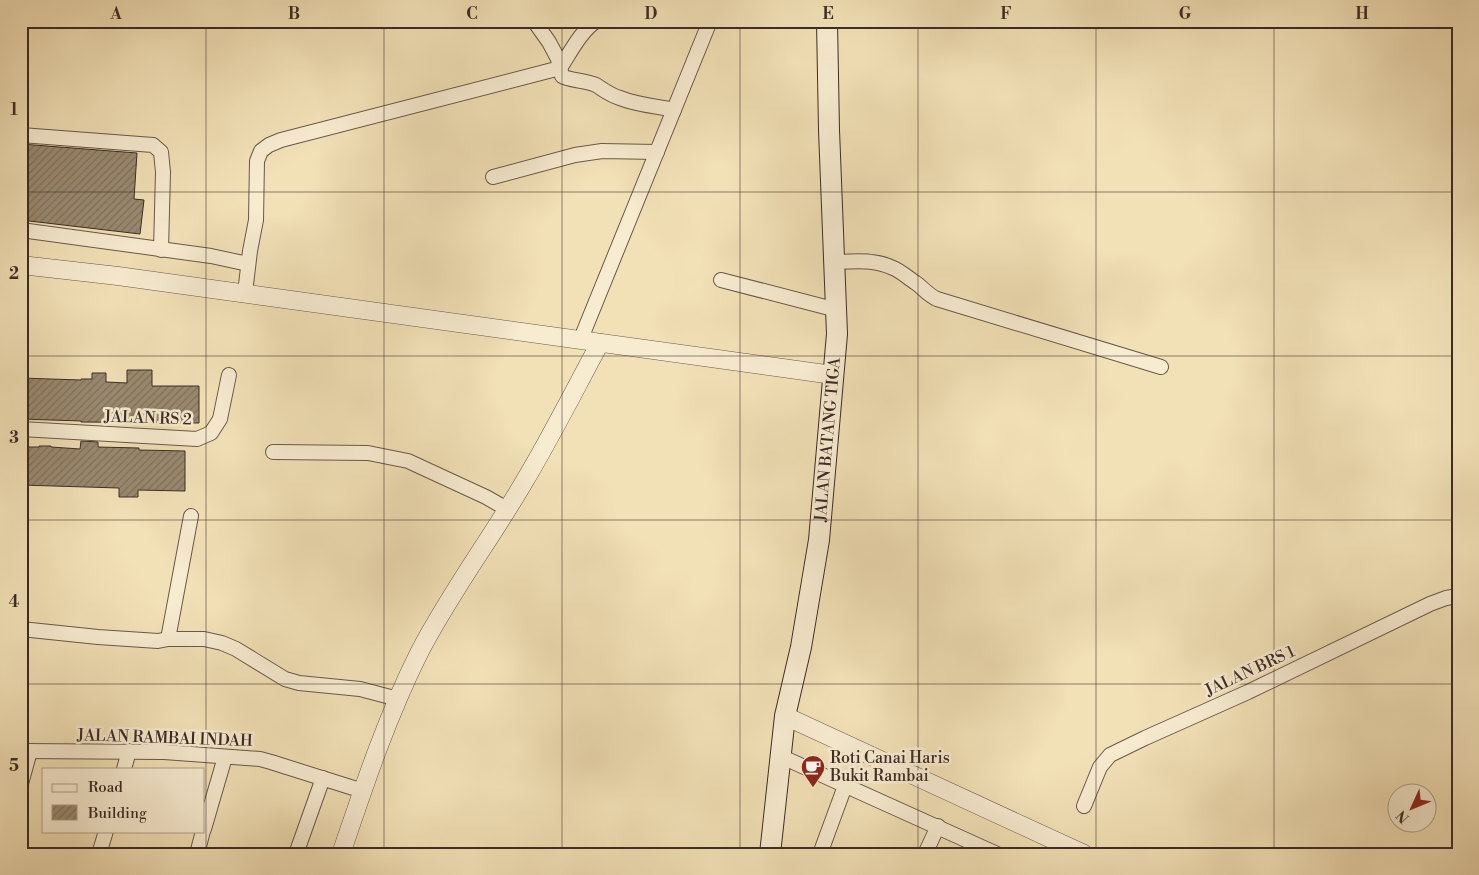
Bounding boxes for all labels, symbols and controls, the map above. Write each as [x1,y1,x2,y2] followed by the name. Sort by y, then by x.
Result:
[109,4,122,24] text: A
[288,4,300,24] text: B
[466,4,478,24] text: C
[645,4,658,24] text: D
[822,4,834,24] text: E
[1000,4,1012,24] text: F
[1179,4,1192,24] text: G
[1355,4,1369,24] text: H
[10,100,18,120] text: 1
[9,264,19,284] text: 2
[811,356,845,523] street label: JALAN BATANG TIGA
[103,406,192,430] street label: JALAN RS 2
[9,428,19,448] text: 3
[9,592,20,612] text: 4
[1201,641,1298,701] street label: JALAN BRS 1
[76,725,253,751] street label: JALAN RAMBAI INDAH
[829,748,950,786] place label: Roti Canai Haris Bukit Rambai
[800,754,826,788] cafe icon: Roti Canai Haris Bukit Rambai
[9,756,19,776] text: 5
[42,768,205,832] legend
[88,778,123,797] text: Road
[1386,782,1436,832] north arrow
[87,804,147,823] text: Building
[1393,806,1414,827] text: N

